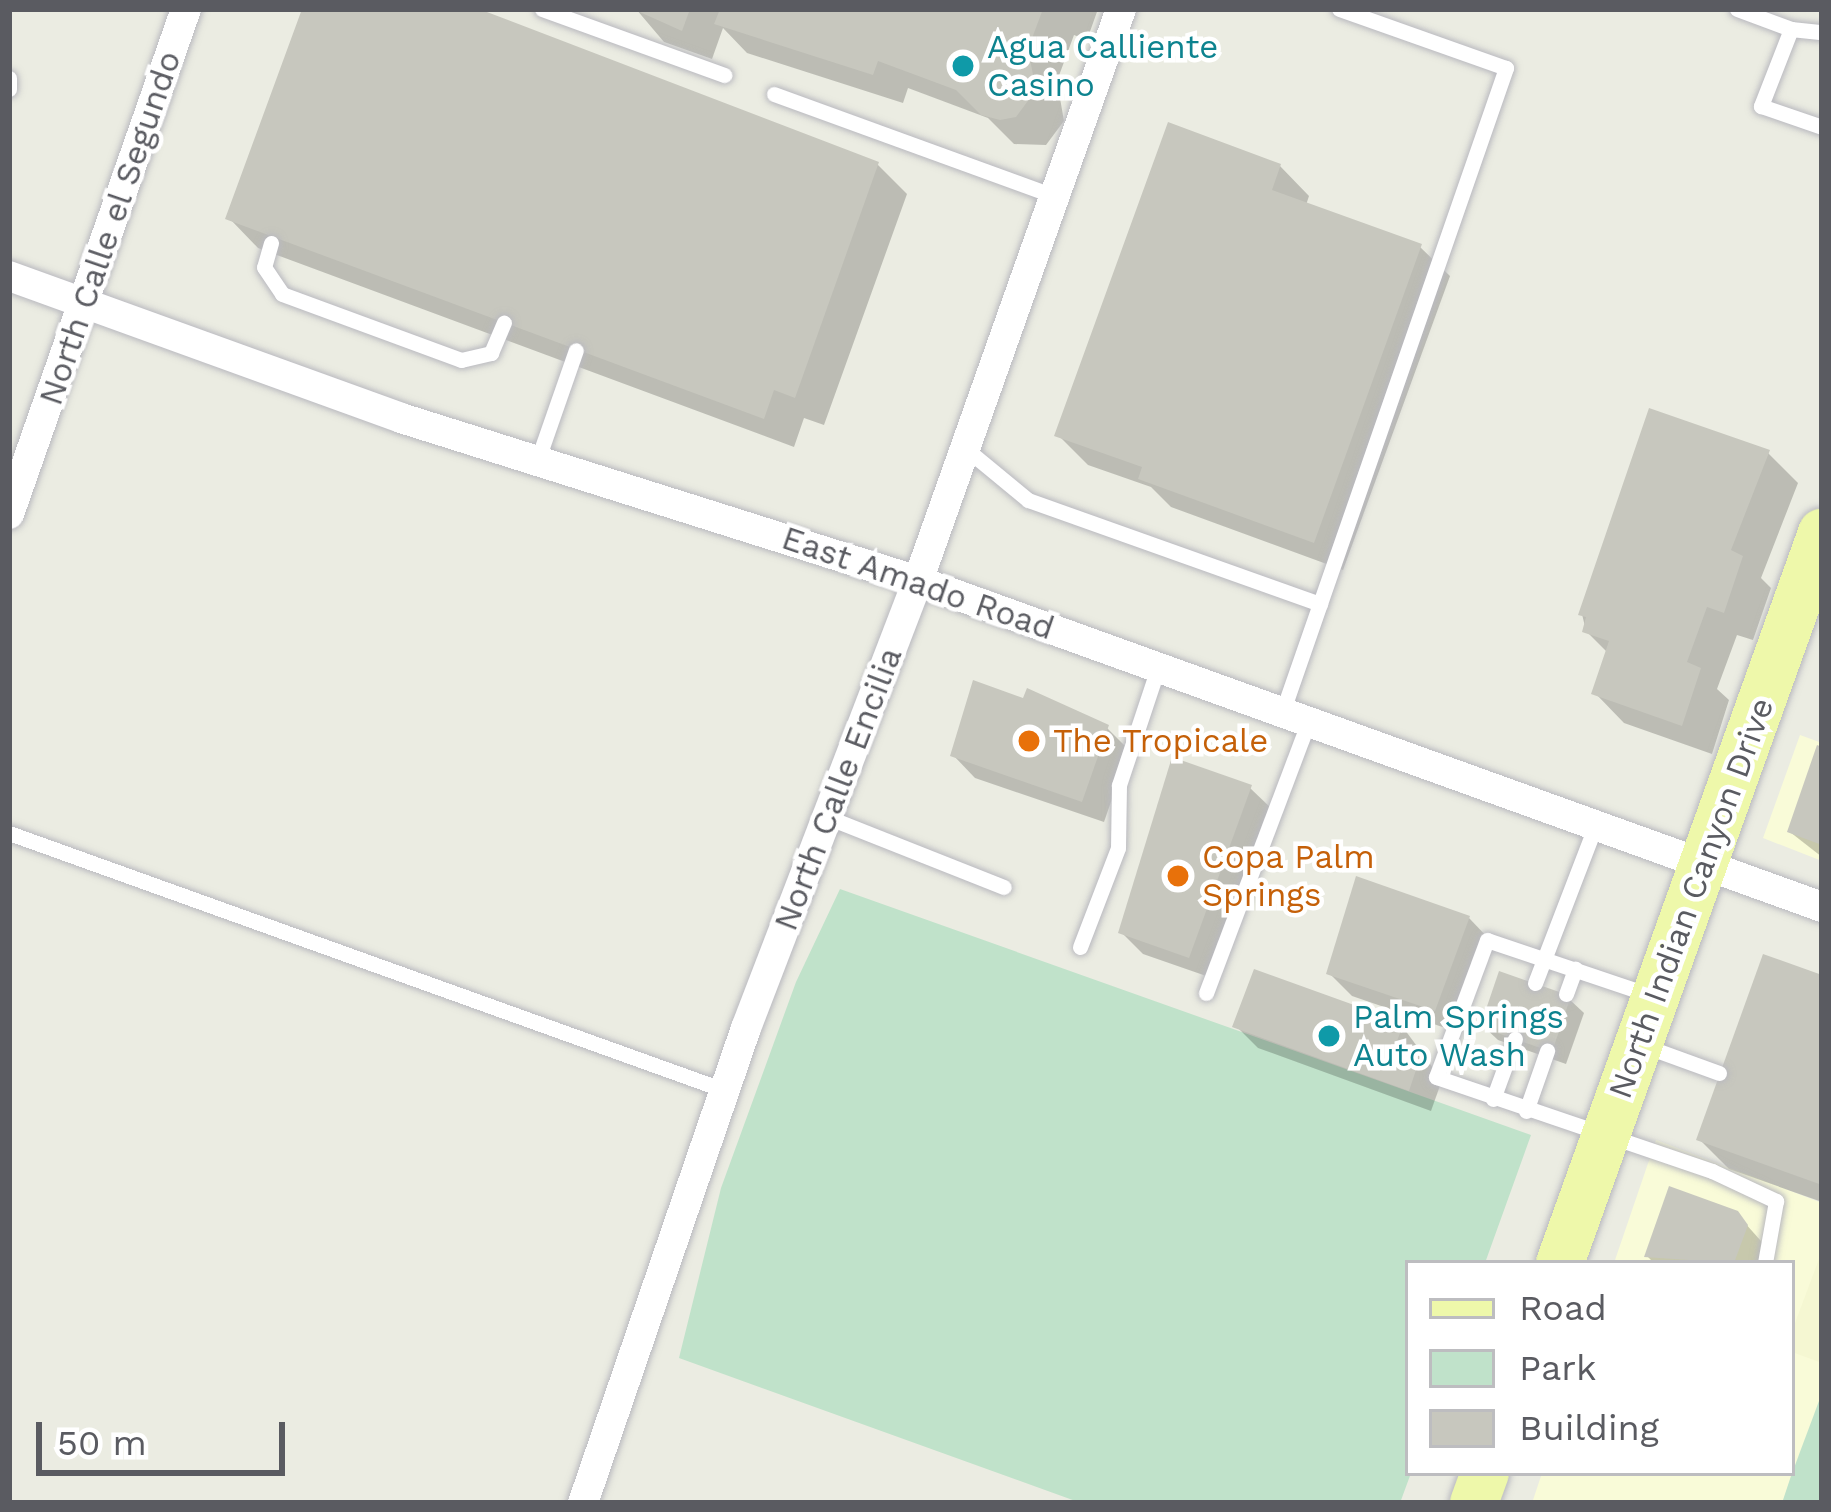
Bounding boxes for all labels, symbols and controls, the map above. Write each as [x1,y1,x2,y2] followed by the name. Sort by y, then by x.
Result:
[987,27,1219,105] place label: Agua Calliente Casino
[31,45,189,411] street label: North Calle el Segundo
[950,53,976,79] marker: Agua Calliente Casino
[776,518,1060,648] street label: East Amado Road
[766,642,910,936] street label: North Calle Encilia
[1600,692,1782,1104] street label: North Indian Canyon Drive
[1053,721,1269,761] place label: The Tropicale
[1016,728,1042,754] marker: The Tropicale
[1202,837,1375,915] place label: Copa Palm Springs
[1165,863,1191,889] marker: Copa Palm Springs
[1353,997,1564,1075] place label: Palm Springs Auto Wash
[1316,1023,1342,1049] marker: Palm Springs Auto Wash
[1405,1260,1795,1476] legend
[1519,1287,1607,1329] text: Road
[1519,1347,1596,1389] text: Park
[42,1398,291,1472] scale bar
[1519,1407,1659,1449] text: Building
[57,1422,147,1464] text: 50 m

